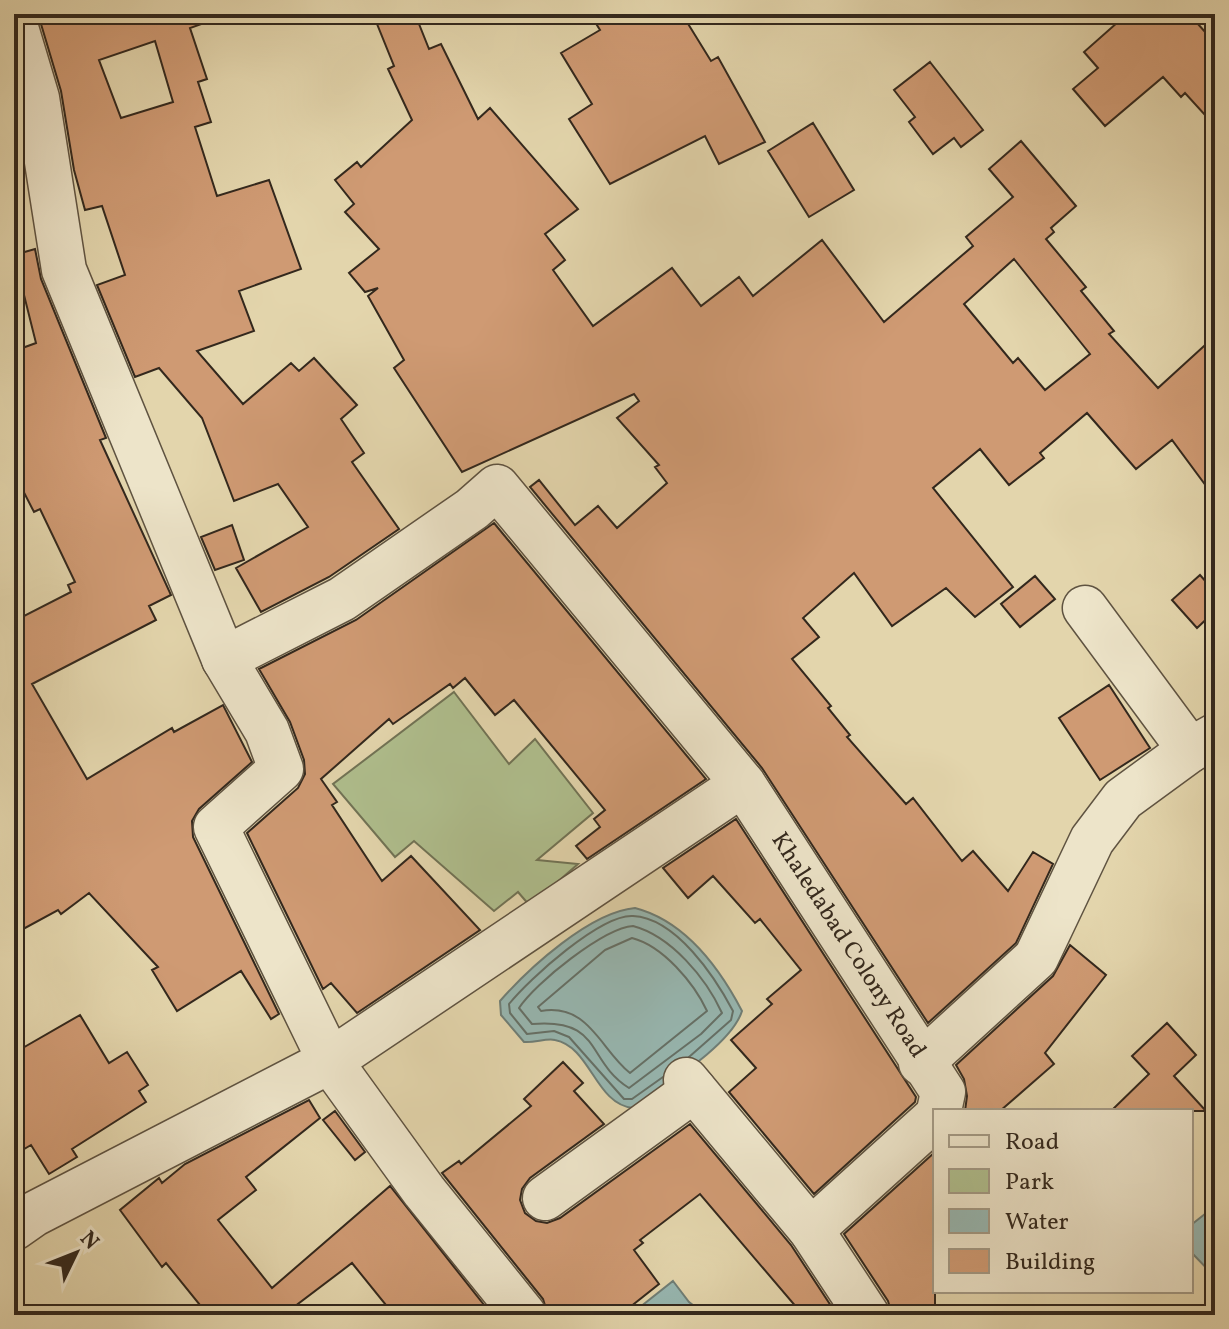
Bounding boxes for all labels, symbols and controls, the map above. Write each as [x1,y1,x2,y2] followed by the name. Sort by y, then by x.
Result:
[762,826,934,1065] street label: Khaledabad Colony Road
[933,1109,1193,1293] legend
[1005,1126,1059,1160] text: Road
[1005,1166,1054,1200] text: Park
[1005,1206,1069,1240] text: Water
[36,1213,116,1293] north arrow
[72,1225,106,1257] text: N
[1005,1246,1095,1280] text: Building

